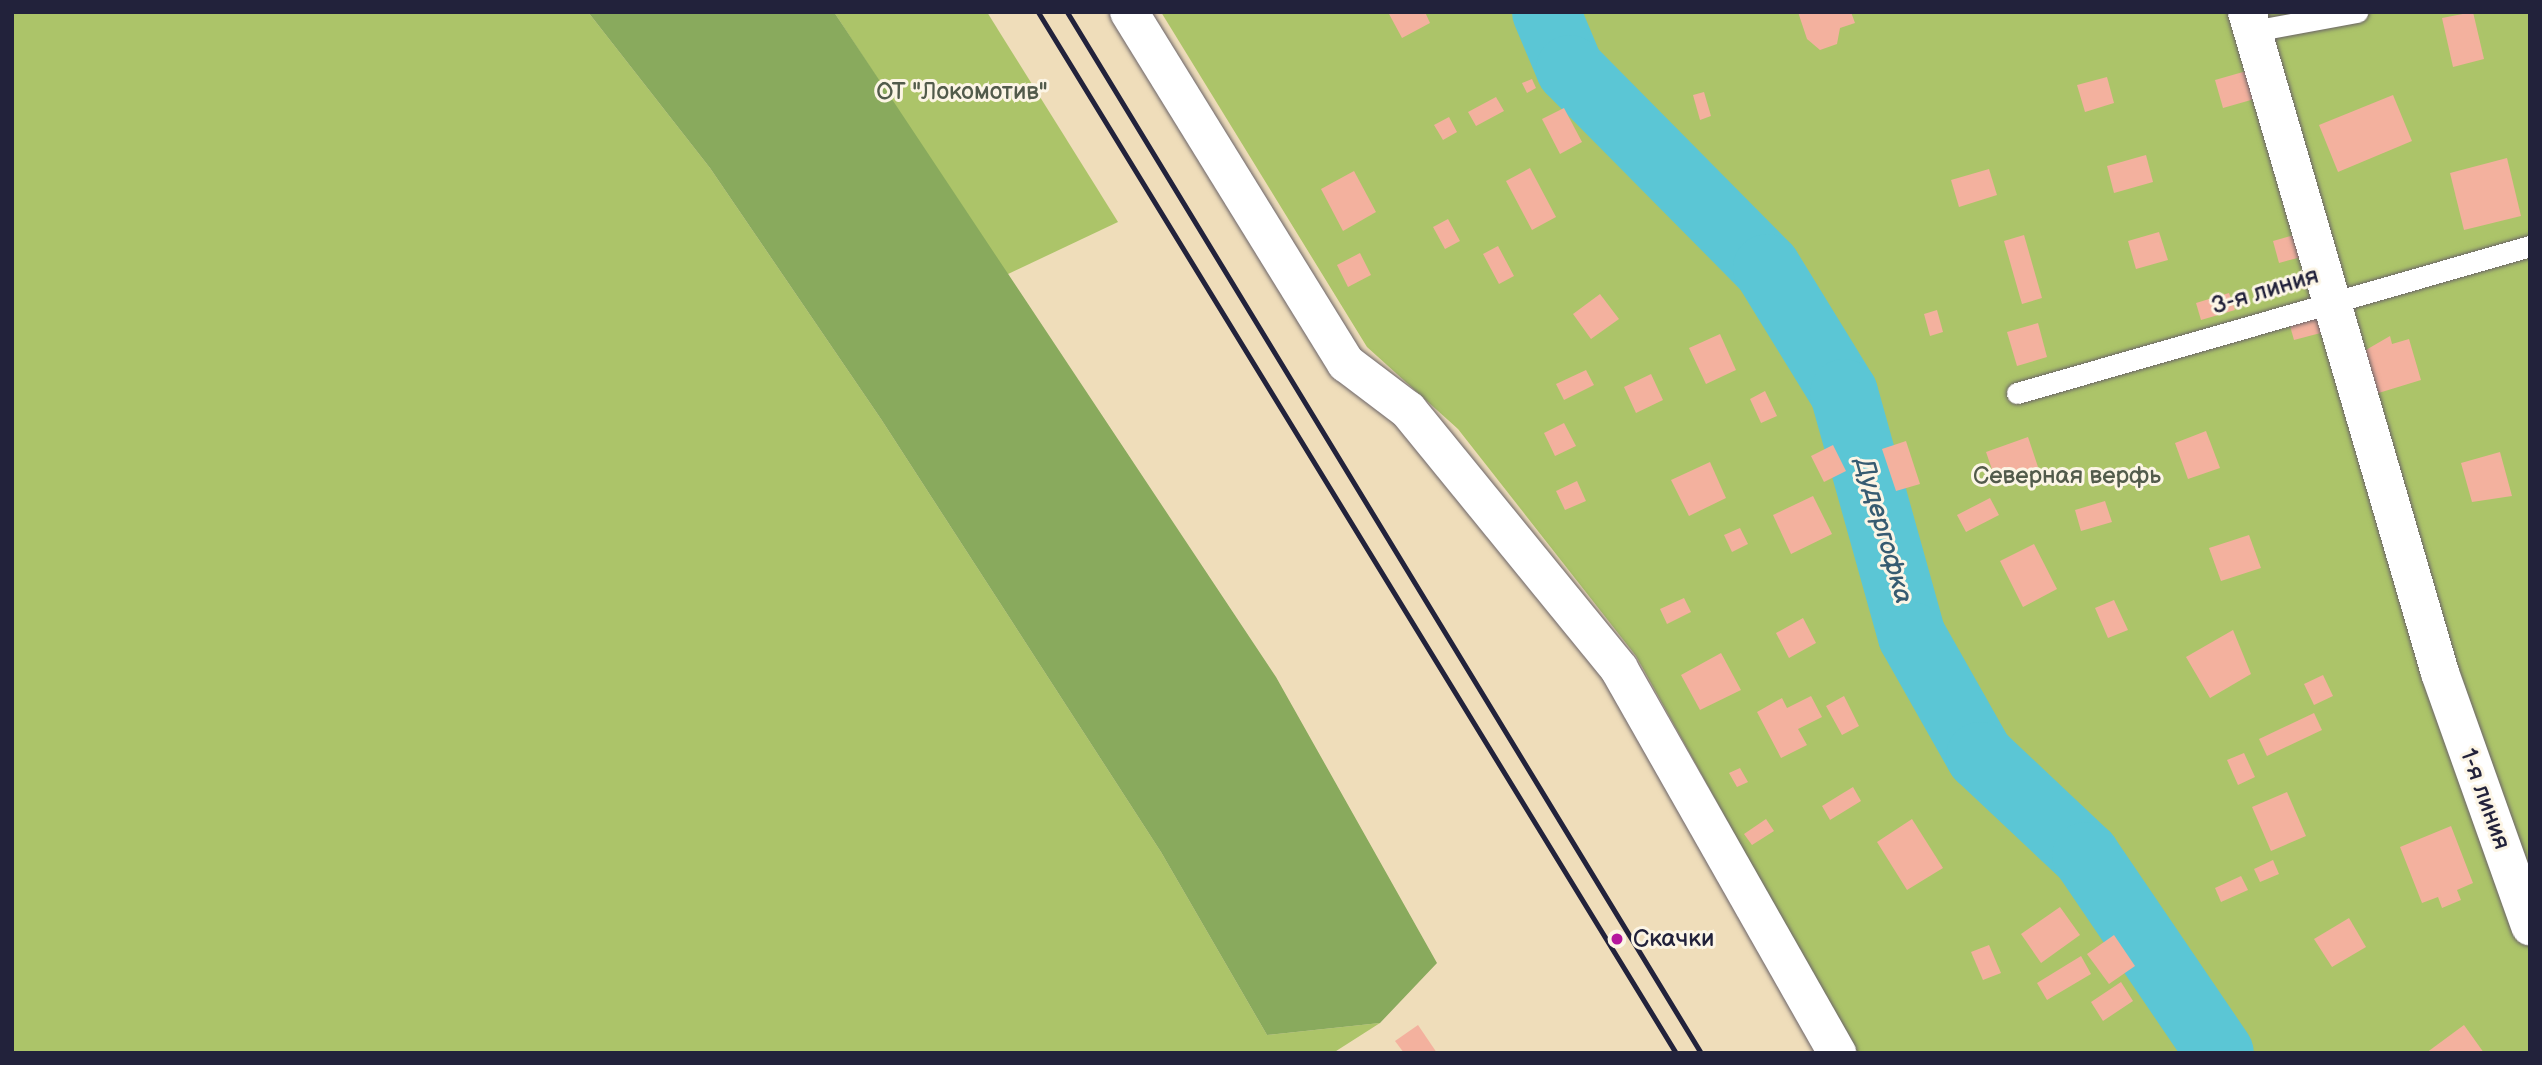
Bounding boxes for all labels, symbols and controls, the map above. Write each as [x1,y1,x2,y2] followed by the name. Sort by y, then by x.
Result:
[876,78,1048,106] park label: ОТ "Локомотив"
[2208,261,2322,321] street label: 3-я линия
[1847,455,1919,607] water label: Дудергофка
[1973,462,2161,490] park label: Северная верфь
[2453,745,2517,853] street label: 1-я линия
[1633,925,1714,953] place label: Скачки
[1607,929,1627,949] marker: Скачки

